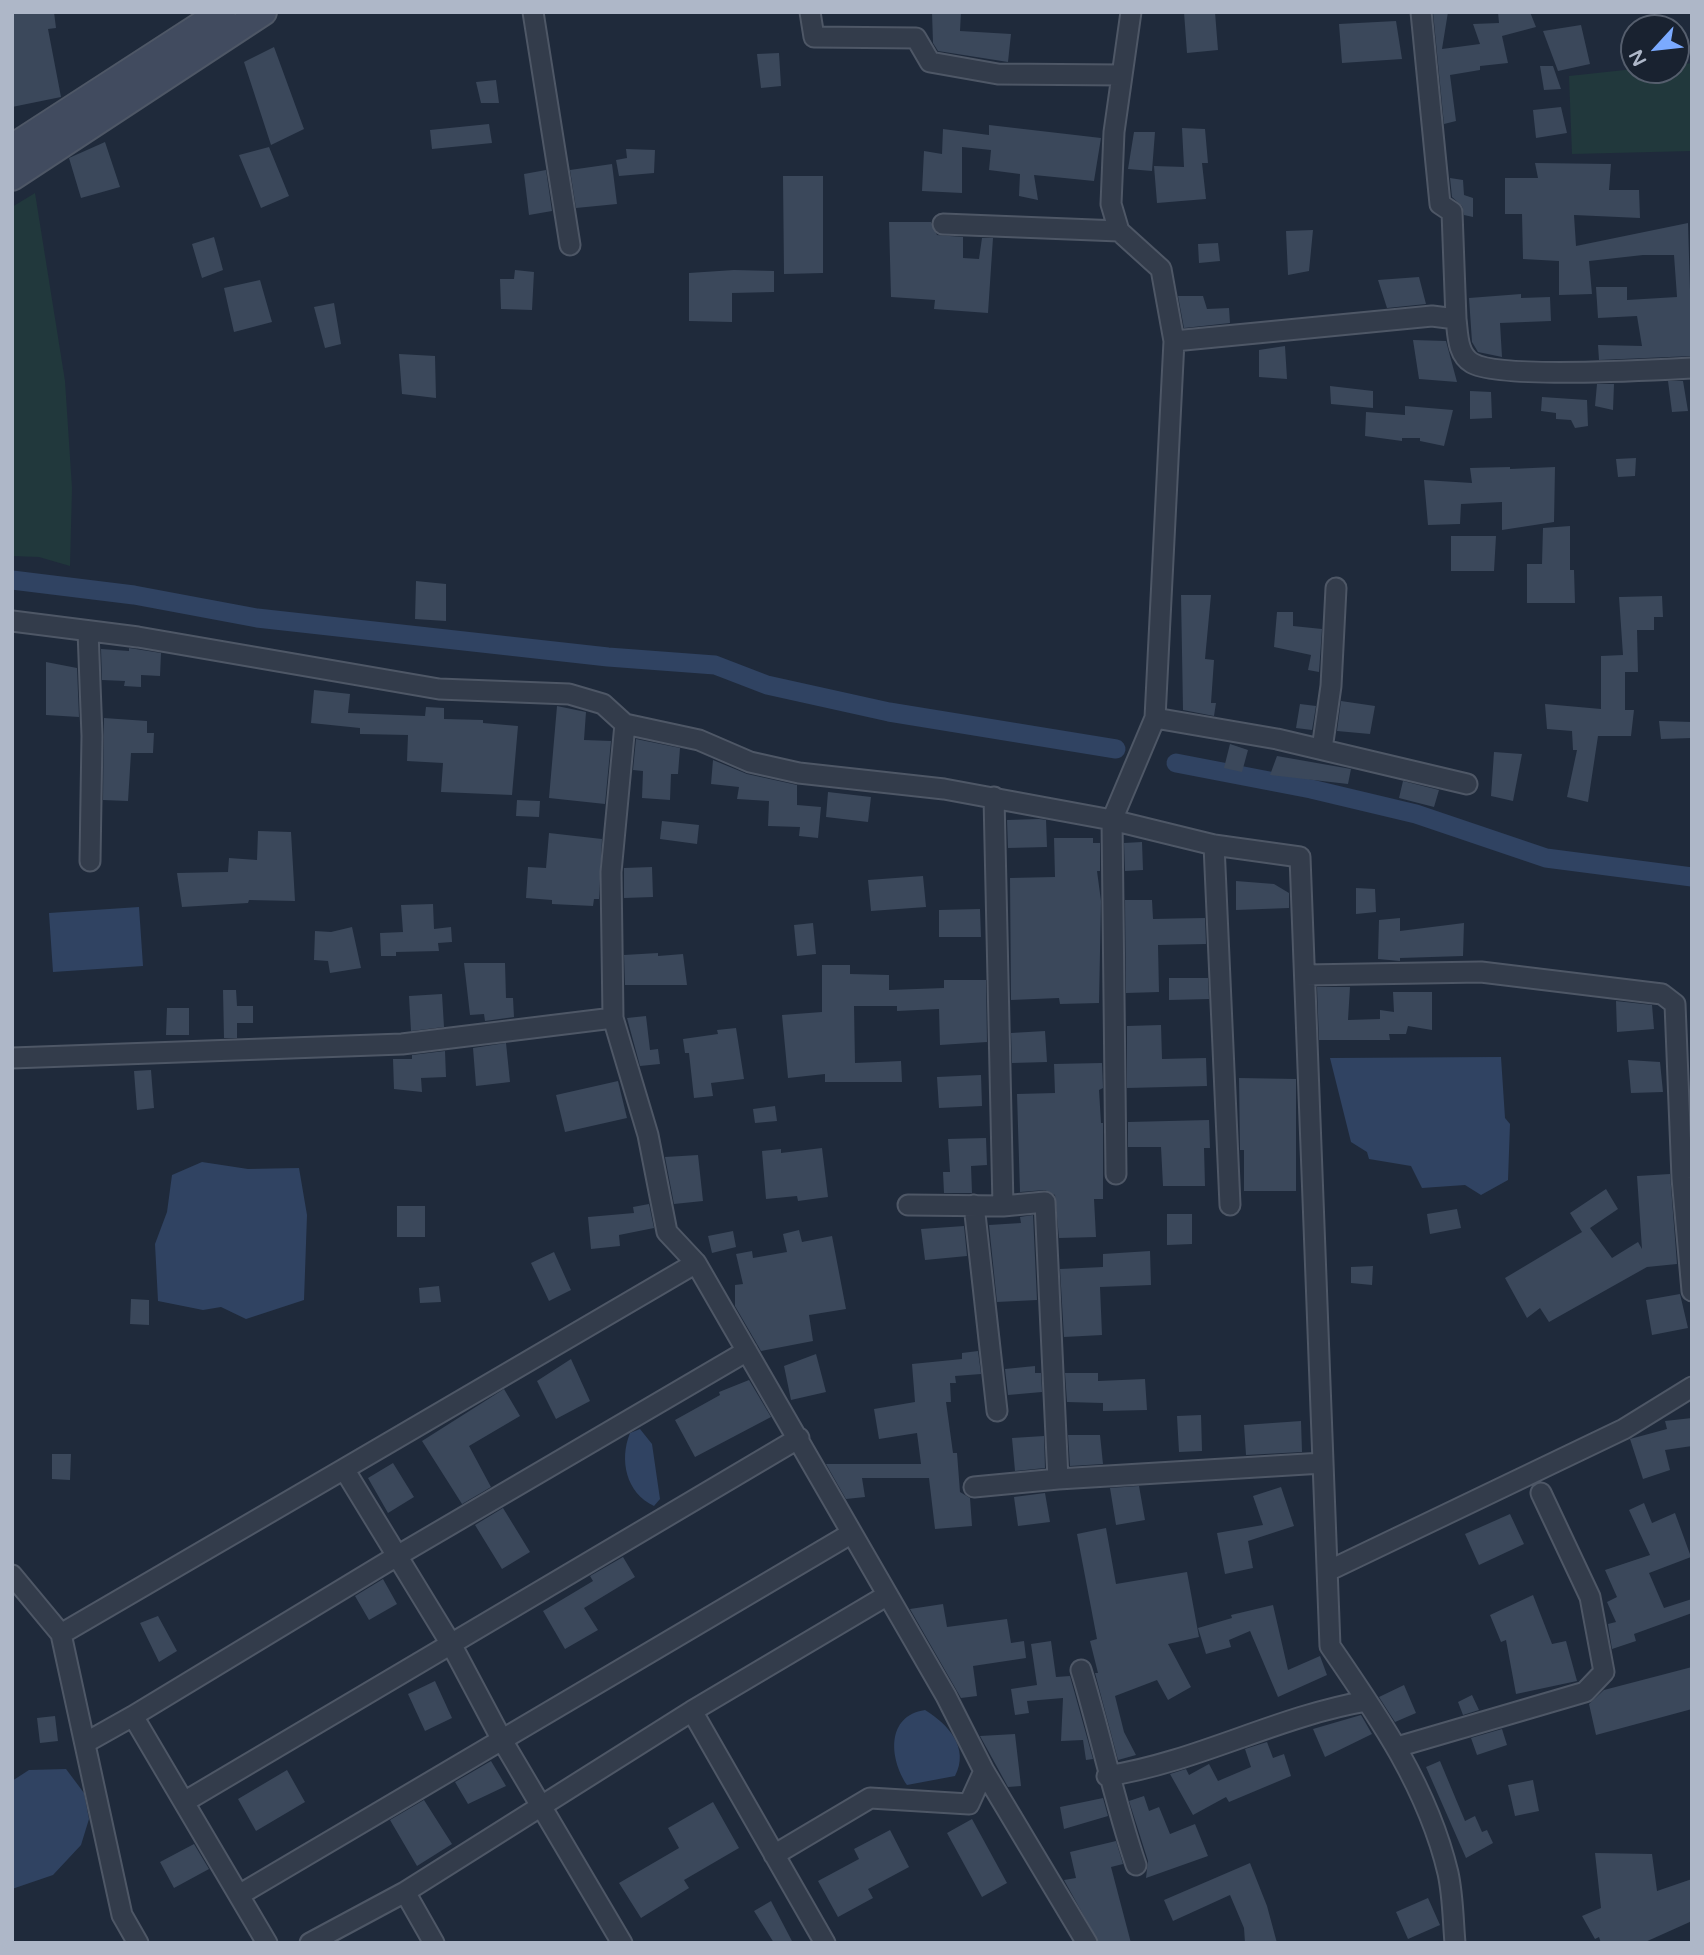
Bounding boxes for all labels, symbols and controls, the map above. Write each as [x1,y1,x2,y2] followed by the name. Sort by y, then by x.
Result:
[1620,14,1690,84] north arrow
[1625,46,1651,69] text: N

